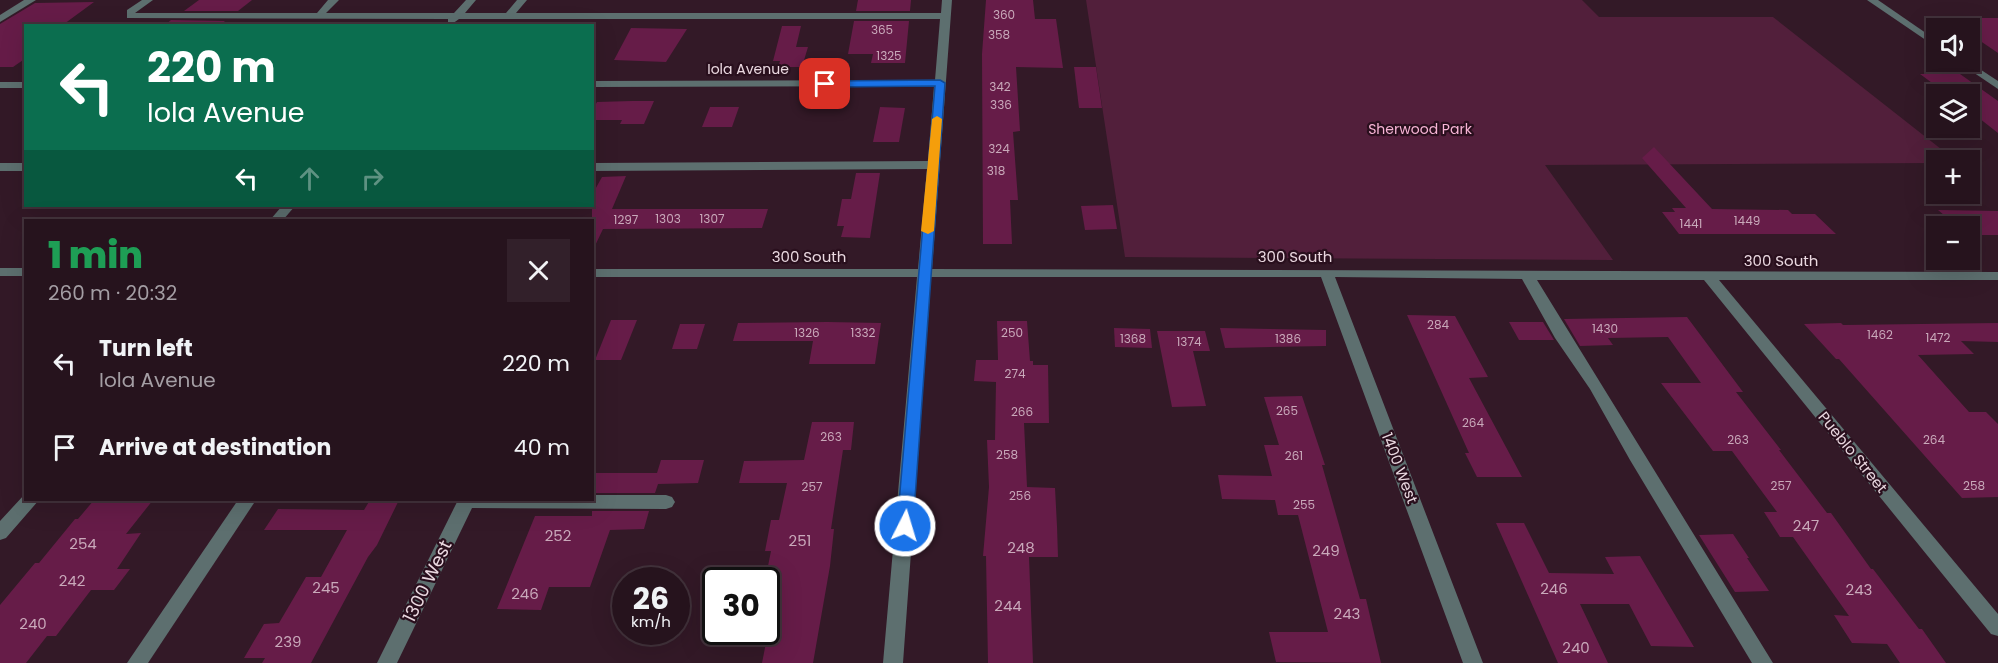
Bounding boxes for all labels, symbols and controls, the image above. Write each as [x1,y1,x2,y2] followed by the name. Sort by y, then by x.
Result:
[993,6,1015,23] house number: 360
[1926,18,1980,270] map controls
[1926,18,1980,72] button: sound
[871,21,893,38] house number: 365
[988,26,1010,43] house number: 358
[147,38,276,97] text: 220 m
[876,47,902,64] house number: 1325
[48,48,126,126] icon: left
[799,58,850,109] pin
[707,59,789,79] street label: Iola Avenue
[808,67,841,100] icon: arrive
[989,78,1011,95] house number: 342
[1926,84,1980,138] button: layers
[147,94,304,131] text: Iola Avenue
[990,96,1012,113] house number: 336
[1368,119,1473,139] park label: Sherwood Park
[988,140,1010,157] house number: 324
[1926,150,1980,204] button: +
[230,162,263,195] icon: left
[293,162,326,195] icon: ahead
[356,162,389,195] icon: right
[987,162,1005,179] house number: 318
[655,210,681,227] house number: 1303
[700,210,725,227] house number: 1307
[614,211,639,228] house number: 1297
[1734,212,1760,229] house number: 1449
[1680,215,1702,232] house number: 1441
[1926,216,1980,270] button: −
[48,230,143,281] text: 1 min
[507,239,570,302] button: close
[772,246,846,267] street label: 300 South
[1258,246,1332,267] street label: 300 South
[1744,250,1818,271] street label: 300 South
[48,279,177,307] text: 260 m · 20:32
[1427,316,1449,333] house number: 284
[1592,320,1618,337] house number: 1430
[794,324,820,341] house number: 1326
[851,324,876,341] house number: 1332
[1001,324,1023,341] house number: 250
[1867,326,1893,343] house number: 1462
[1926,329,1951,346] house number: 1472
[1120,330,1146,347] house number: 1368
[1275,330,1301,347] house number: 1386
[99,333,193,364] text: Turn left
[1176,333,1202,350] house number: 1374
[48,347,81,380] icon: left
[502,348,570,379] text: 220 m
[1004,365,1026,382] house number: 274
[99,366,216,394] text: Iola Avenue
[1276,402,1298,419] house number: 265
[1011,403,1033,420] house number: 266
[1814,407,1892,497] street label: Pueblo Street
[1462,414,1484,431] house number: 264
[820,428,842,445] house number: 263
[1377,430,1423,506] street label: 1400 West
[48,431,81,464] icon: arrive
[1727,431,1749,448] house number: 263
[1923,431,1945,448] house number: 264
[99,432,331,463] text: Arrive at destination
[514,432,570,463] text: 40 m
[996,446,1018,463] house number: 258
[1285,447,1303,464] house number: 261
[1771,477,1792,494] house number: 257
[1963,477,1985,494] house number: 258
[802,478,823,495] house number: 257
[1009,487,1031,504] house number: 256
[873,494,937,558] position arrow
[1293,496,1315,513] house number: 255
[1793,515,1819,536] house number: 247
[545,525,571,546] house number: 252
[789,530,811,551] house number: 251
[69,533,97,554] house number: 254
[396,536,458,626] street label: 1300 West
[1007,537,1035,558] house number: 248
[1312,540,1340,561] house number: 249
[702,567,780,645] speed limit sign: 30
[59,570,85,591] house number: 242
[312,577,340,598] house number: 245
[633,577,669,620] text: 26
[1540,578,1568,599] house number: 246
[1846,579,1872,600] house number: 243
[511,583,539,604] house number: 246
[994,595,1022,616] house number: 244
[1334,603,1360,624] house number: 243
[631,611,671,632] text: km/h
[19,613,47,634] house number: 240
[275,631,301,652] house number: 239
[1562,637,1590,658] house number: 240

